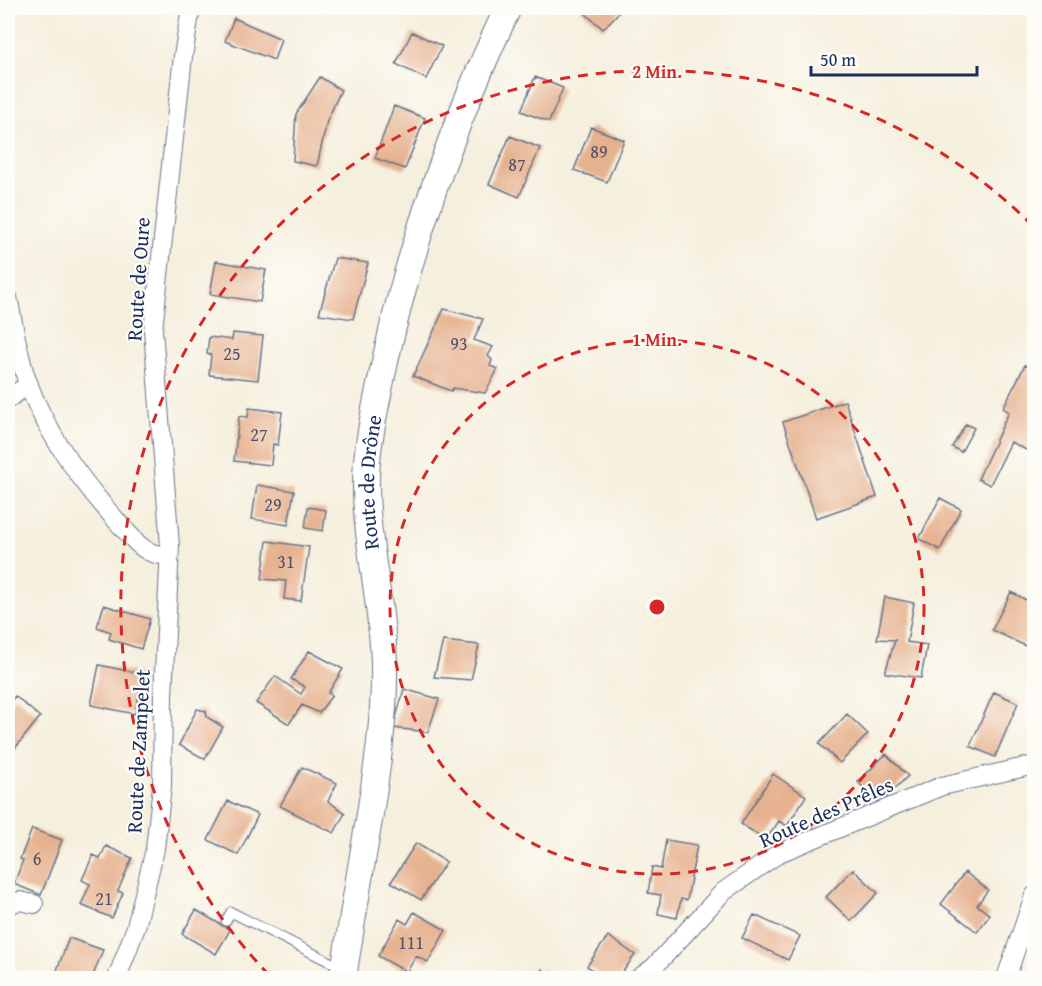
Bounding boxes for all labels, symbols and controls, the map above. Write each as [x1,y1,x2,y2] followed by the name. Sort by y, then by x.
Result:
[811,39,978,77] scale bar
[820,46,856,73] text: 50 m
[632,58,682,85] text: 2 Min.
[590,138,608,165] house number: 89
[508,151,526,178] house number: 87
[118,216,158,342] street label: Route de Oure
[632,326,682,353] text: 1 Min.
[450,330,468,357] house number: 93
[223,340,241,367] house number: 25
[350,412,389,552] street label: Route de Drône
[250,421,268,448] house number: 27
[264,491,282,518] house number: 29
[277,548,295,575] house number: 31
[647,597,667,617] centre of rings
[118,668,158,834] street label: Route de Zampelet
[754,769,898,855] street label: Route des Prêles
[33,845,41,872] house number: 6
[95,885,113,912] house number: 21
[398,929,424,956] house number: 111

